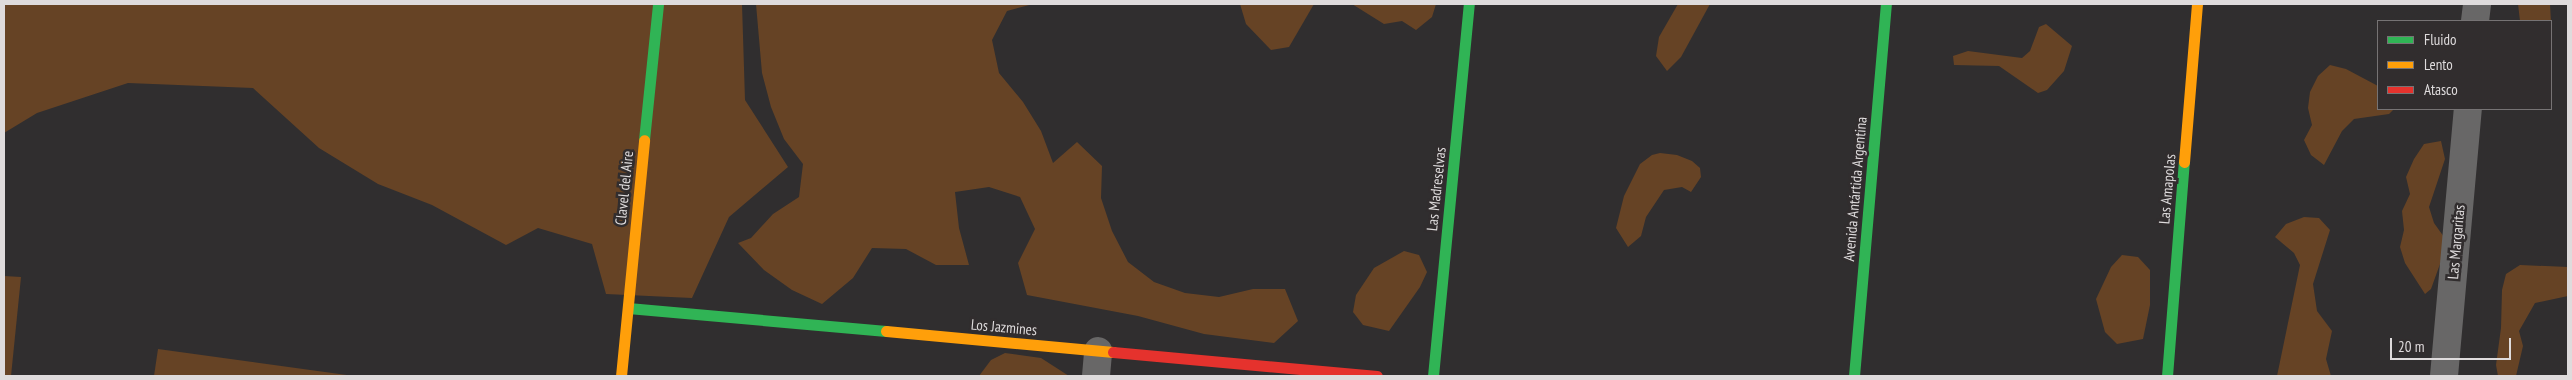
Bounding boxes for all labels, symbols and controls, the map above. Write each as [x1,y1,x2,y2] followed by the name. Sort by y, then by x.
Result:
[2377,20,2552,110] legend
[2424,30,2456,49] text: Fluido
[2424,55,2453,74] text: Lento
[2424,80,2458,99] text: Atasco
[1840,116,1870,262] street label: Avenida Antártida Argentina
[1423,146,1449,232] street label: Las Madreselvas
[611,150,637,226] street label: Clavel del Aire
[2155,153,2179,225] street label: Las Amapolas
[2444,204,2468,280] street label: Las Margaritas
[970,315,1038,339] street label: Los Jazmines
[2392,328,2513,360] scale bar
[2398,337,2424,356] text: 20 m

